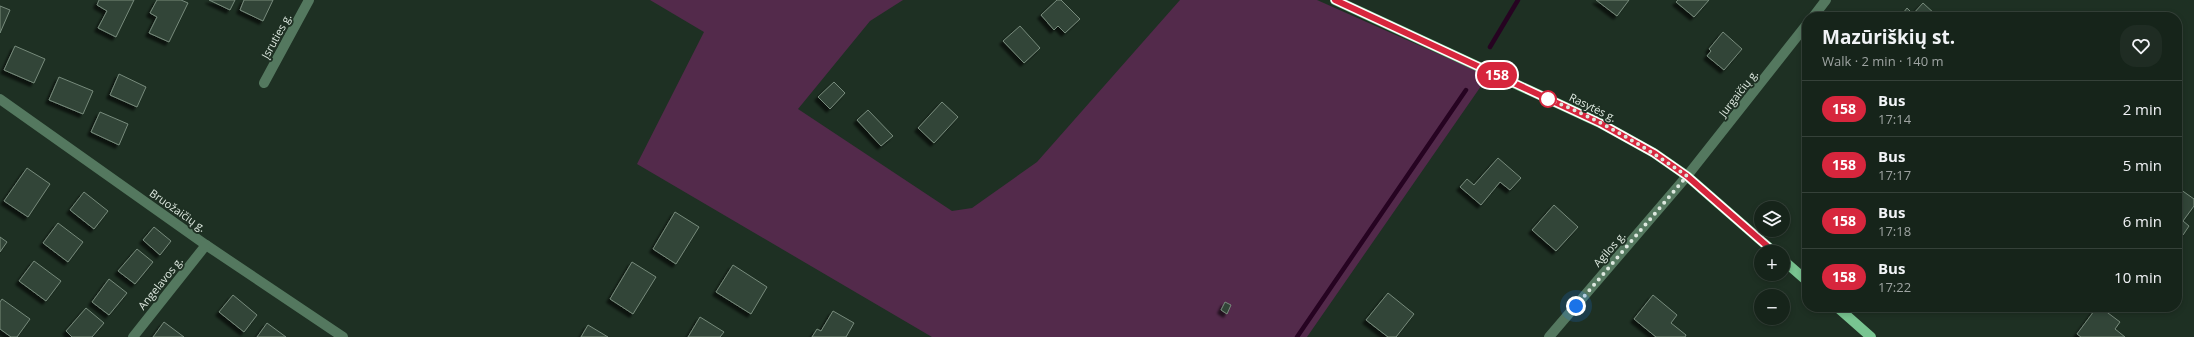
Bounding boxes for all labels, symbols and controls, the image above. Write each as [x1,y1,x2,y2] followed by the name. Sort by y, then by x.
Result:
[257,11,295,61] street label: Įsruties g.
[1822,24,1955,50] text: Mazūriškių st.
[2120,25,2162,67] button: heart
[1822,52,1944,70] text: Walk · 2 min · 140 m
[1474,62,1520,88] line badge: 158
[1485,65,1509,84] text: 158
[1714,66,1761,120] street label: Jurgaičių g.
[1567,89,1619,125] street label: Rasytės g.
[1539,90,1557,108] unlabelled marker
[1878,90,1905,110] text: Bus
[1832,99,1856,118] text: 158
[2123,99,2162,119] text: 2 min
[1878,110,1911,128] text: 17:14
[1878,146,1905,166] text: Bus
[1832,155,1856,174] text: 158
[2123,155,2162,175] text: 5 min
[1878,166,1911,184] text: 17:17
[147,185,209,235] street label: Bruožaičių g.
[1754,201,1790,325] map controls
[1754,201,1790,237] button: layers
[1878,202,1905,222] text: Bus
[1832,211,1856,230] text: 158
[2123,211,2162,231] text: 6 min
[1878,222,1911,240] text: 17:18
[1590,228,1629,270] street label: Agilos g.
[1754,245,1790,281] button: +
[134,253,186,313] street label: Angelavos g.
[1878,258,1905,278] text: Bus
[1832,267,1856,286] text: 158
[2114,267,2162,287] text: 10 min
[1878,278,1911,296] text: 17:22
[1754,289,1790,325] button: −
[1566,296,1586,316] your location

